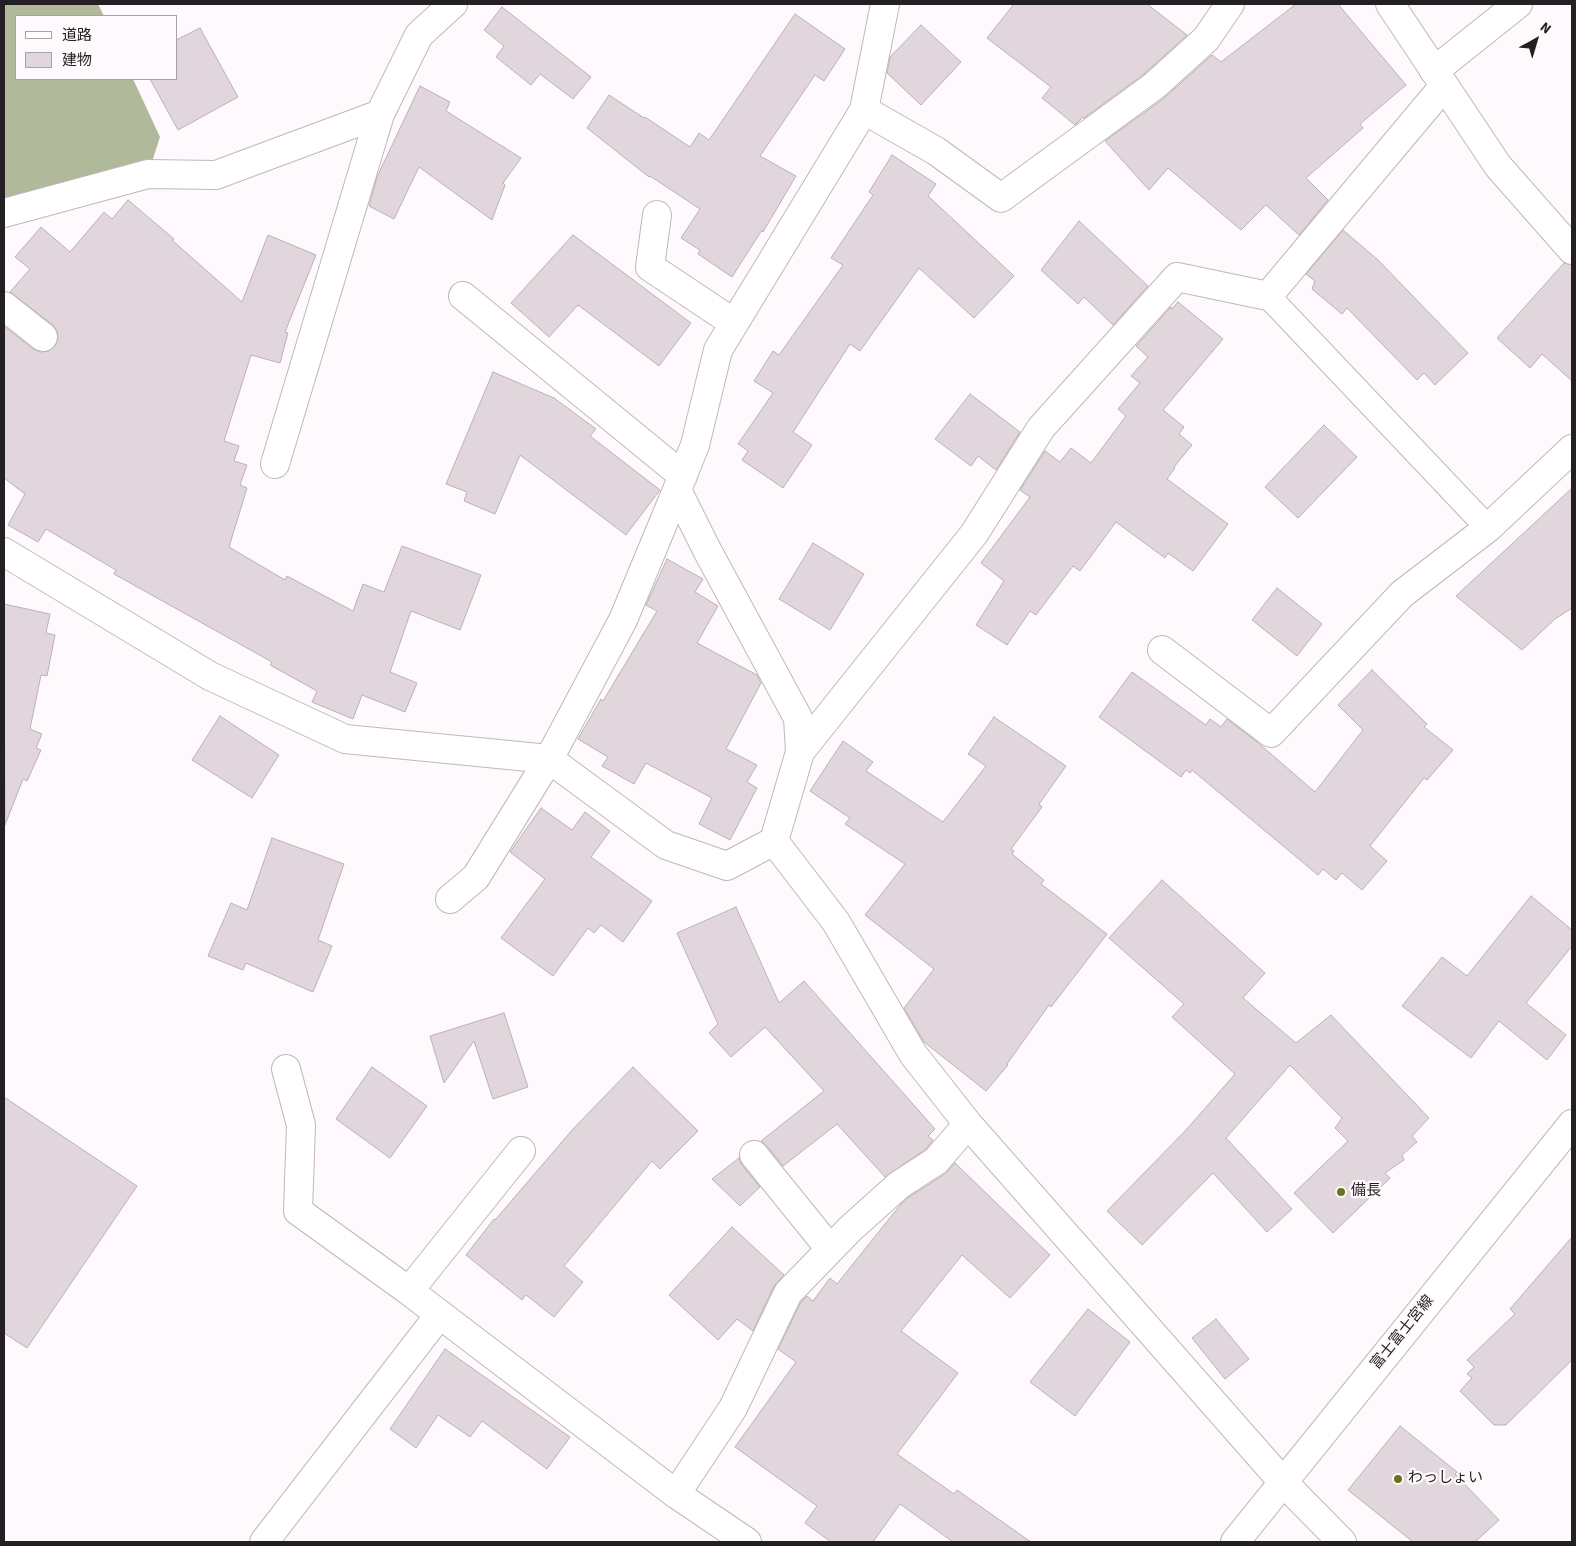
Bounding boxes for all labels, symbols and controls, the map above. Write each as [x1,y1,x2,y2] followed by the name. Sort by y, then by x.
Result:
[15,15,178,80] legend
[1511,15,1561,65] north arrow
[1536,18,1555,39] text: N
[62,25,92,46] text: 道路
[62,50,92,71] text: 建物
[1351,1183,1381,1201] place label: 備長
[1335,1186,1347,1198] marker: 備長
[1368,1292,1438,1374] street label: 富士富士宮線
[1408,1470,1483,1488] place label: わっしょい
[1392,1473,1404,1485] marker: わっしょい

